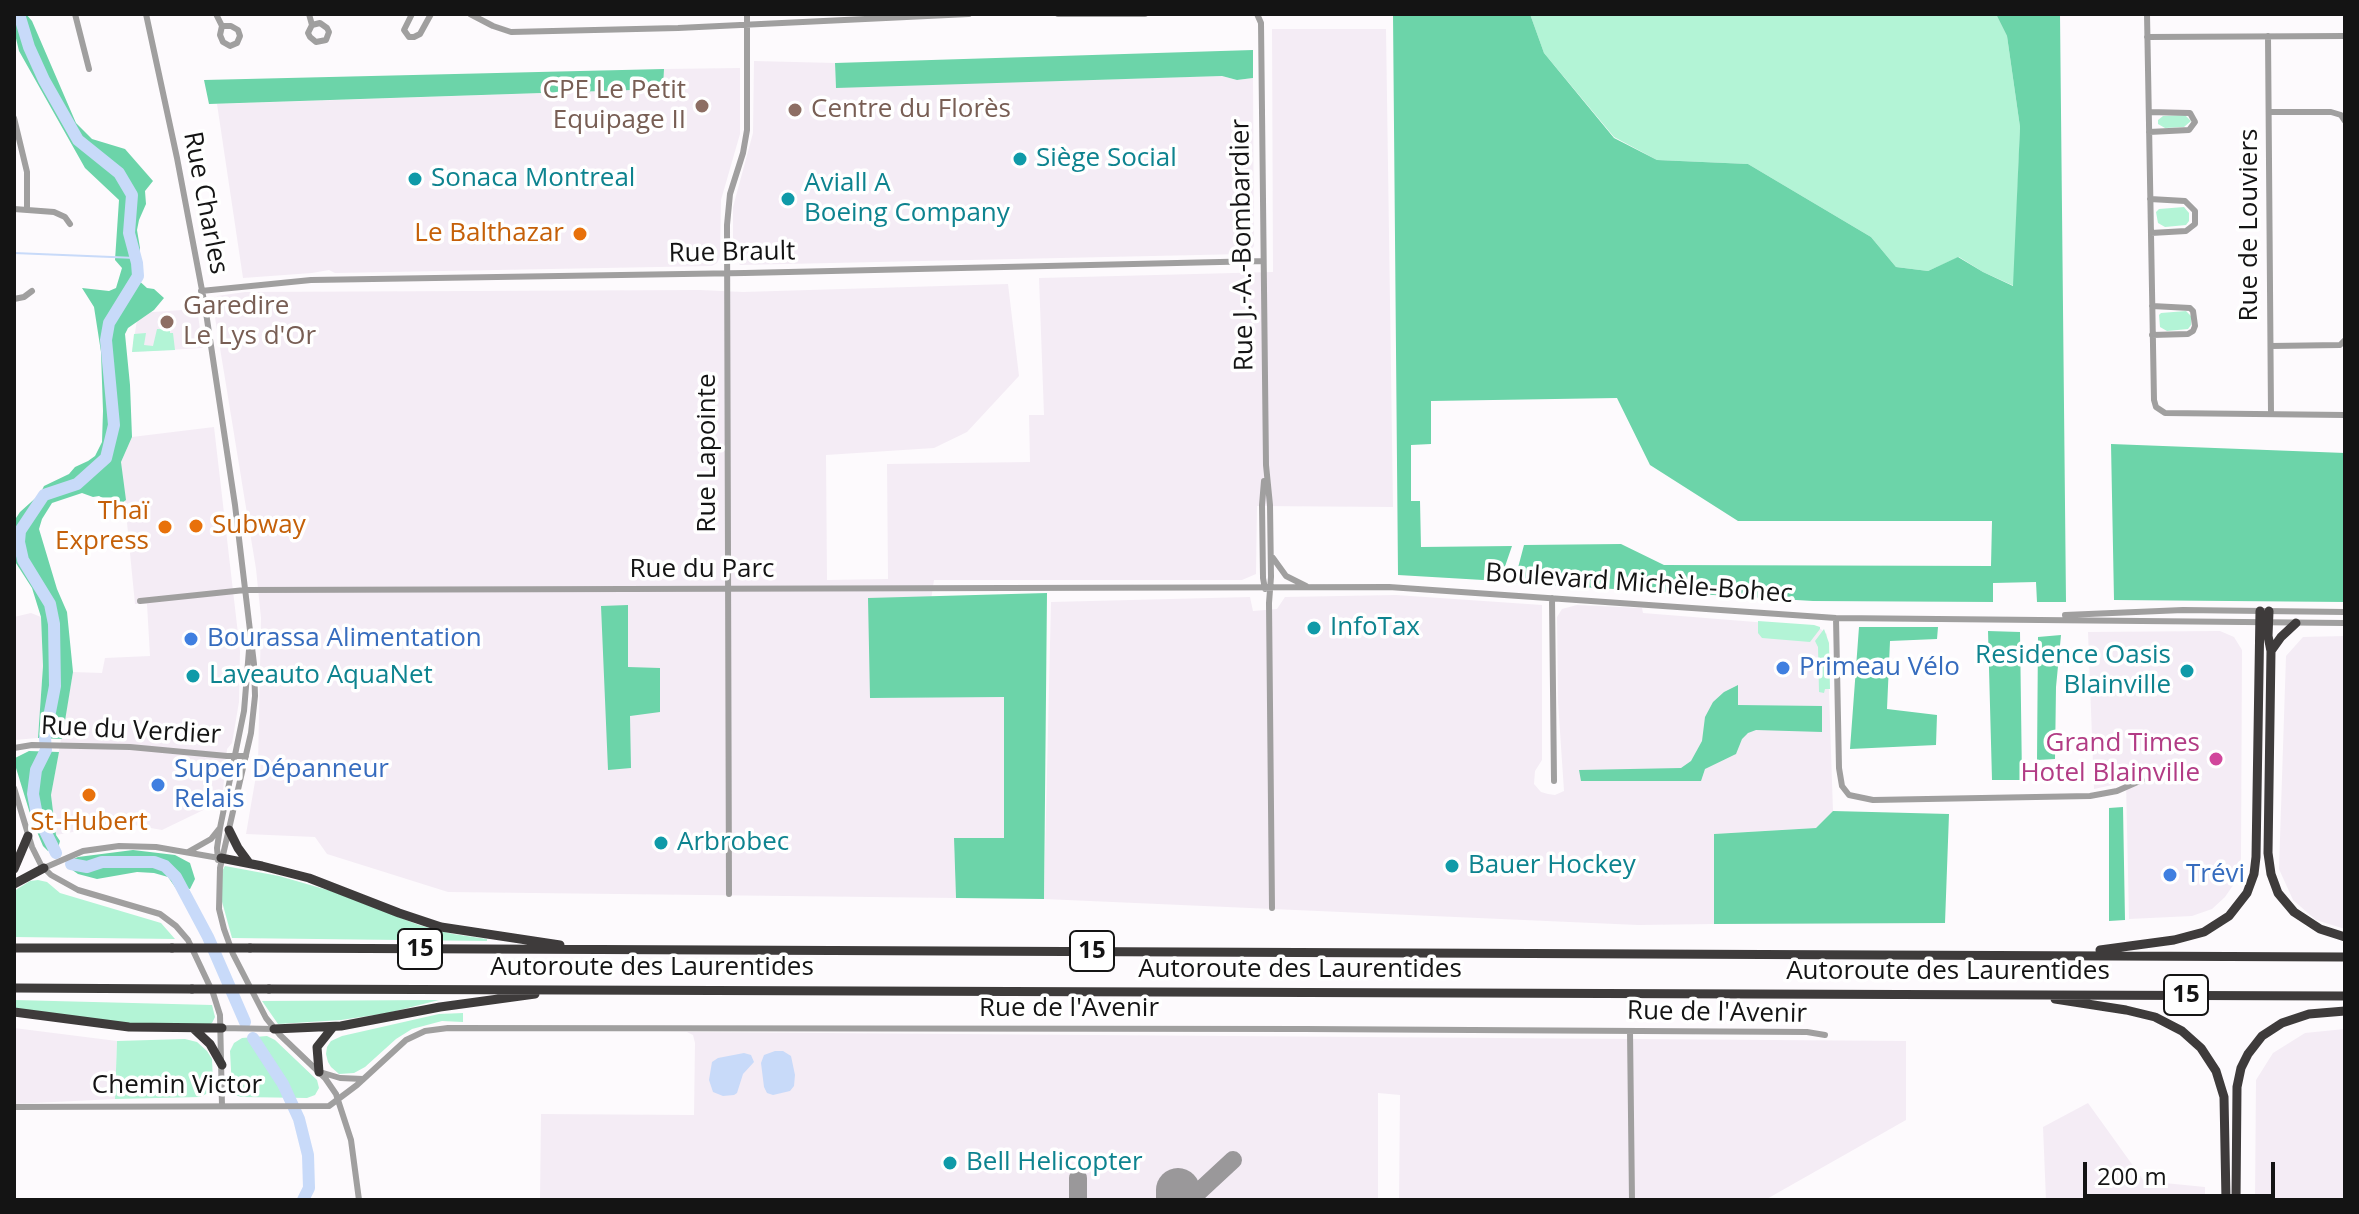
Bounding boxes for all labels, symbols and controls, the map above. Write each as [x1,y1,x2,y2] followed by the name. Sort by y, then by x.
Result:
[543,75,686,136] place label: CPE Le Petit Equipage II
[811,94,1011,126] place label: Centre du Florès
[693,97,711,115] marker: CPE Le Petit Equipage II
[786,101,804,119] marker: Centre du Florès
[1225,119,1261,371] street label: Rue J.-A.-Bombardier
[176,129,234,277] street label: Rue Charles
[2234,129,2266,321] street label: Rue de Louviers
[1036,143,1177,175] place label: Siège Social
[1011,150,1029,168] marker: Siège Social
[431,163,635,195] place label: Sonaca Montreal
[804,168,1010,230] place label: Aviall A Boeing Company
[406,170,424,188] marker: Sonaca Montreal
[779,190,797,208] marker: Aviall A Boeing Company
[414,218,564,250] place label: Le Balthazar
[571,225,589,243] marker: Le Balthazar
[668,236,796,270] street label: Rue Brault
[183,291,316,352] place label: Garedire Le Lys d'Or
[158,313,176,331] marker: Garedire Le Lys d'Or
[692,373,724,533] street label: Rue Lapointe
[55,496,149,558] place label: Thaï Express
[212,510,306,542] place label: Subway
[187,517,205,535] marker: Subway
[156,518,174,536] marker: Thaï Express
[629,554,775,586] street label: Rue du Parc
[1484,558,1794,610] street label: Boulevard Michèle-Bohec
[1330,612,1420,644] place label: InfoTax
[1305,619,1323,637] marker: InfoTax
[207,623,482,655] place label: Bourassa Alimentation
[182,630,200,648] marker: Bourassa Alimentation
[1975,640,2171,702] place label: Residence Oasis Blainville
[1799,652,1960,684] place label: Primeau Vélo
[1774,659,1792,677] marker: Primeau Vélo
[209,660,433,692] place label: Laveauto AquaNet
[2178,662,2196,680] marker: Residence Oasis Blainville
[184,667,202,685] marker: Laveauto AquaNet
[40,711,222,751] street label: Rue du Verdier
[2020,728,2200,790] place label: Grand Times Hotel Blainville
[2207,750,2225,768] marker: Grand Times Hotel Blainville
[174,754,389,816] place label: Super Dépanneur Relais
[149,776,167,794] marker: Super Dépanneur Relais
[80,786,98,804] marker: St-Hubert
[30,807,148,839] place label: St-Hubert
[677,827,789,859] place label: Arbrobec
[652,834,670,852] marker: Arbrobec
[1468,850,1636,882] place label: Bauer Hockey
[1443,857,1461,875] marker: Bauer Hockey
[2186,859,2245,891] place label: Trévi
[2161,866,2179,884] marker: Trévi
[398,929,442,969] road number: 15
[1070,931,1114,971] road number: 15
[490,952,814,984] street label: Autoroute des Laurentides
[1138,954,1462,986] street label: Autoroute des Laurentides
[1786,956,2110,988] street label: Autoroute des Laurentides
[2164,975,2208,1015] road number: 15
[979,993,1159,1025] street label: Rue de l'Avenir
[1627,996,1807,1030] street label: Rue de l'Avenir
[92,1070,262,1102] street label: Chemin Victor
[2087,1146,2279,1196] scale bar
[966,1147,1143,1179] place label: Bell Helicopter
[941,1154,959,1172] marker: Bell Helicopter
[2097,1159,2167,1192] text: 200 m

